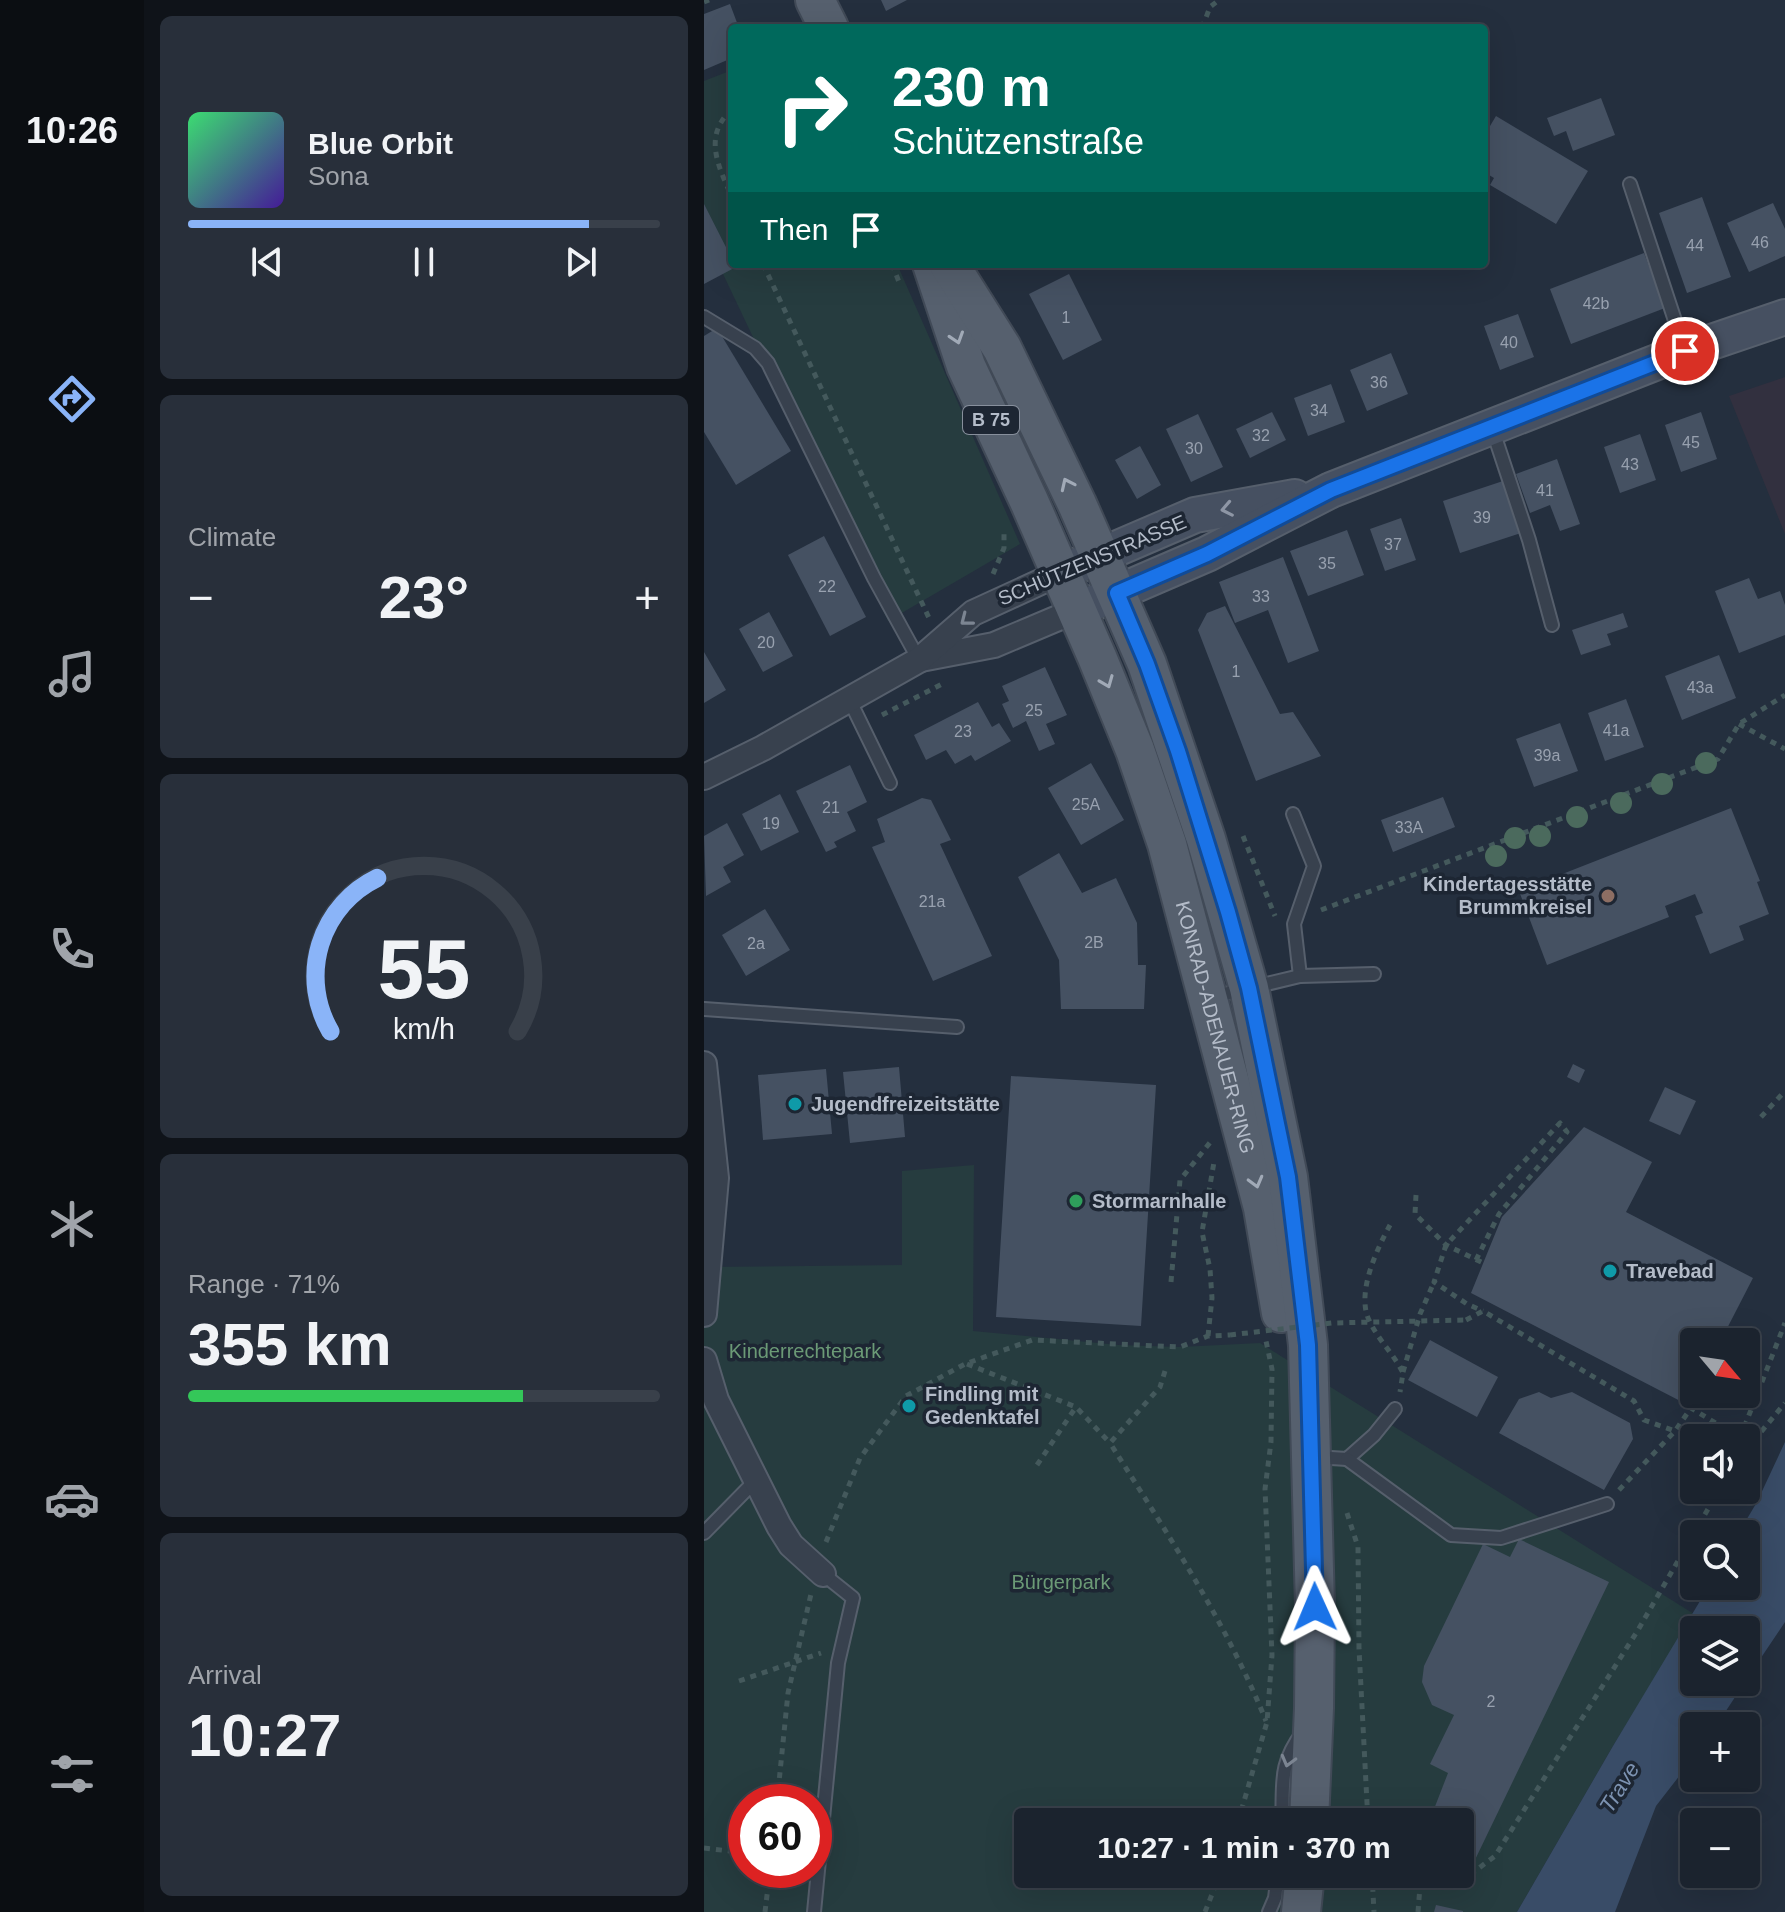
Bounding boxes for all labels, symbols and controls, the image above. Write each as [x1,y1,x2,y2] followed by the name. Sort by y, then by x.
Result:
[892,55,1051,118] text: 230 m
[760,56,864,160] icon: right
[26,110,118,151] text: 10:26
[892,121,1144,162] text: Schützenstraße
[308,127,453,160] text: Blue Orbit
[308,161,369,191] text: Sona
[844,208,888,252] icon: arrive
[760,213,828,246] text: Then
[1751,234,1769,251] house number: 46
[1686,237,1704,254] house number: 44
[245,240,289,284] icon: previous
[402,240,446,284] icon: pause
[559,240,603,284] icon: next
[1583,295,1609,312] house number: 42b
[1062,309,1071,326] house number: 1
[1651,317,1719,385] pin
[1663,329,1707,373] icon: arrive
[947,330,963,344] one-way arrow
[1500,334,1518,351] house number: 40
[44,371,100,427] icon: directions
[1370,374,1388,391] house number: 36
[1310,402,1328,419] house number: 34
[963,406,1019,434] road number: B 75
[1252,427,1270,444] house number: 32
[1682,434,1700,451] house number: 45
[1185,440,1203,457] house number: 30
[1621,456,1639,473] house number: 43
[1061,478,1077,493] one-way arrow
[1536,482,1554,499] house number: 41
[1220,500,1234,517] one-way arrow
[1473,509,1491,526] house number: 39
[995,510,1189,610] street label: SCHÜTZENSTRASSE
[188,522,276,552] text: Climate
[1384,536,1402,553] house number: 37
[1318,555,1336,572] house number: 35
[379,564,469,631] text: 23°
[188,573,214,622] text: −
[634,573,660,622] text: +
[818,578,836,595] house number: 22
[1252,588,1270,605] house number: 33
[960,610,975,624] one-way arrow
[757,634,775,651] house number: 20
[44,646,100,702] icon: music
[1232,663,1241,680] house number: 1
[1097,674,1114,688] one-way arrow
[1687,679,1713,696] house number: 43a
[1025,702,1043,719] house number: 25
[1603,722,1629,739] house number: 41a
[954,723,972,740] house number: 23
[1534,747,1560,764] house number: 39a
[1072,796,1101,813] house number: 25A
[822,799,840,816] house number: 21
[762,815,780,832] house number: 19
[1395,819,1424,836] house number: 33A
[1423,873,1592,918] place label: Kindertagesstätte Brummkreisel
[1599,887,1617,905] marker: Kindertagesstätte Brummkreisel
[919,893,945,910] house number: 21a
[1172,899,1259,1156] street label: KONRAD-ADENAUER-RING
[44,921,100,977] icon: phone
[378,923,470,1016] text: 55
[1084,934,1104,951] house number: 2B
[747,935,765,952] house number: 2a
[393,1013,455,1045] text: km/h
[811,1093,1000,1115] place label: Jugendfreizeitstätte
[786,1095,804,1113] marker: Jugendfreizeitstätte
[1246,1174,1263,1188] one-way arrow
[1092,1190,1226,1212] place label: Stormarnhalle
[1067,1192,1085,1210] marker: Stormarnhalle
[44,1196,100,1252] icon: climate
[1626,1260,1714,1282] place label: Travebad
[1601,1262,1619,1280] marker: Travebad
[188,1269,340,1299] text: Range · 71%
[188,1311,392,1378] text: 355 km
[1680,1328,1760,1408] north arrow
[1680,1328,1760,1888] map controls
[729,1340,882,1362] park label: Kinderrechtepark
[925,1383,1039,1428] place label: Findling mit Gedenktafel
[900,1397,918,1415] marker: Findling mit Gedenktafel
[1680,1424,1760,1504] button: sound
[44,1471,100,1527] icon: car
[1680,1520,1760,1600] button: search
[1273,1565,1357,1649] position arrow
[1012,1571,1111,1593] park label: Bürgerpark
[1680,1616,1760,1696] button: layers
[188,1660,262,1690] text: Arrival
[1487,1693,1496,1710] house number: 2
[188,1702,341,1769] text: 10:27
[1680,1712,1760,1792] button: +
[44,1746,100,1802] icon: filters
[1280,1754,1297,1768] one-way arrow
[1594,1757,1644,1817] water label: Trave
[728,1784,832,1888] speed limit sign: 60
[1680,1808,1760,1888] button: −
[1097,1831,1391,1864] text: 10:27 · 1 min · 370 m

